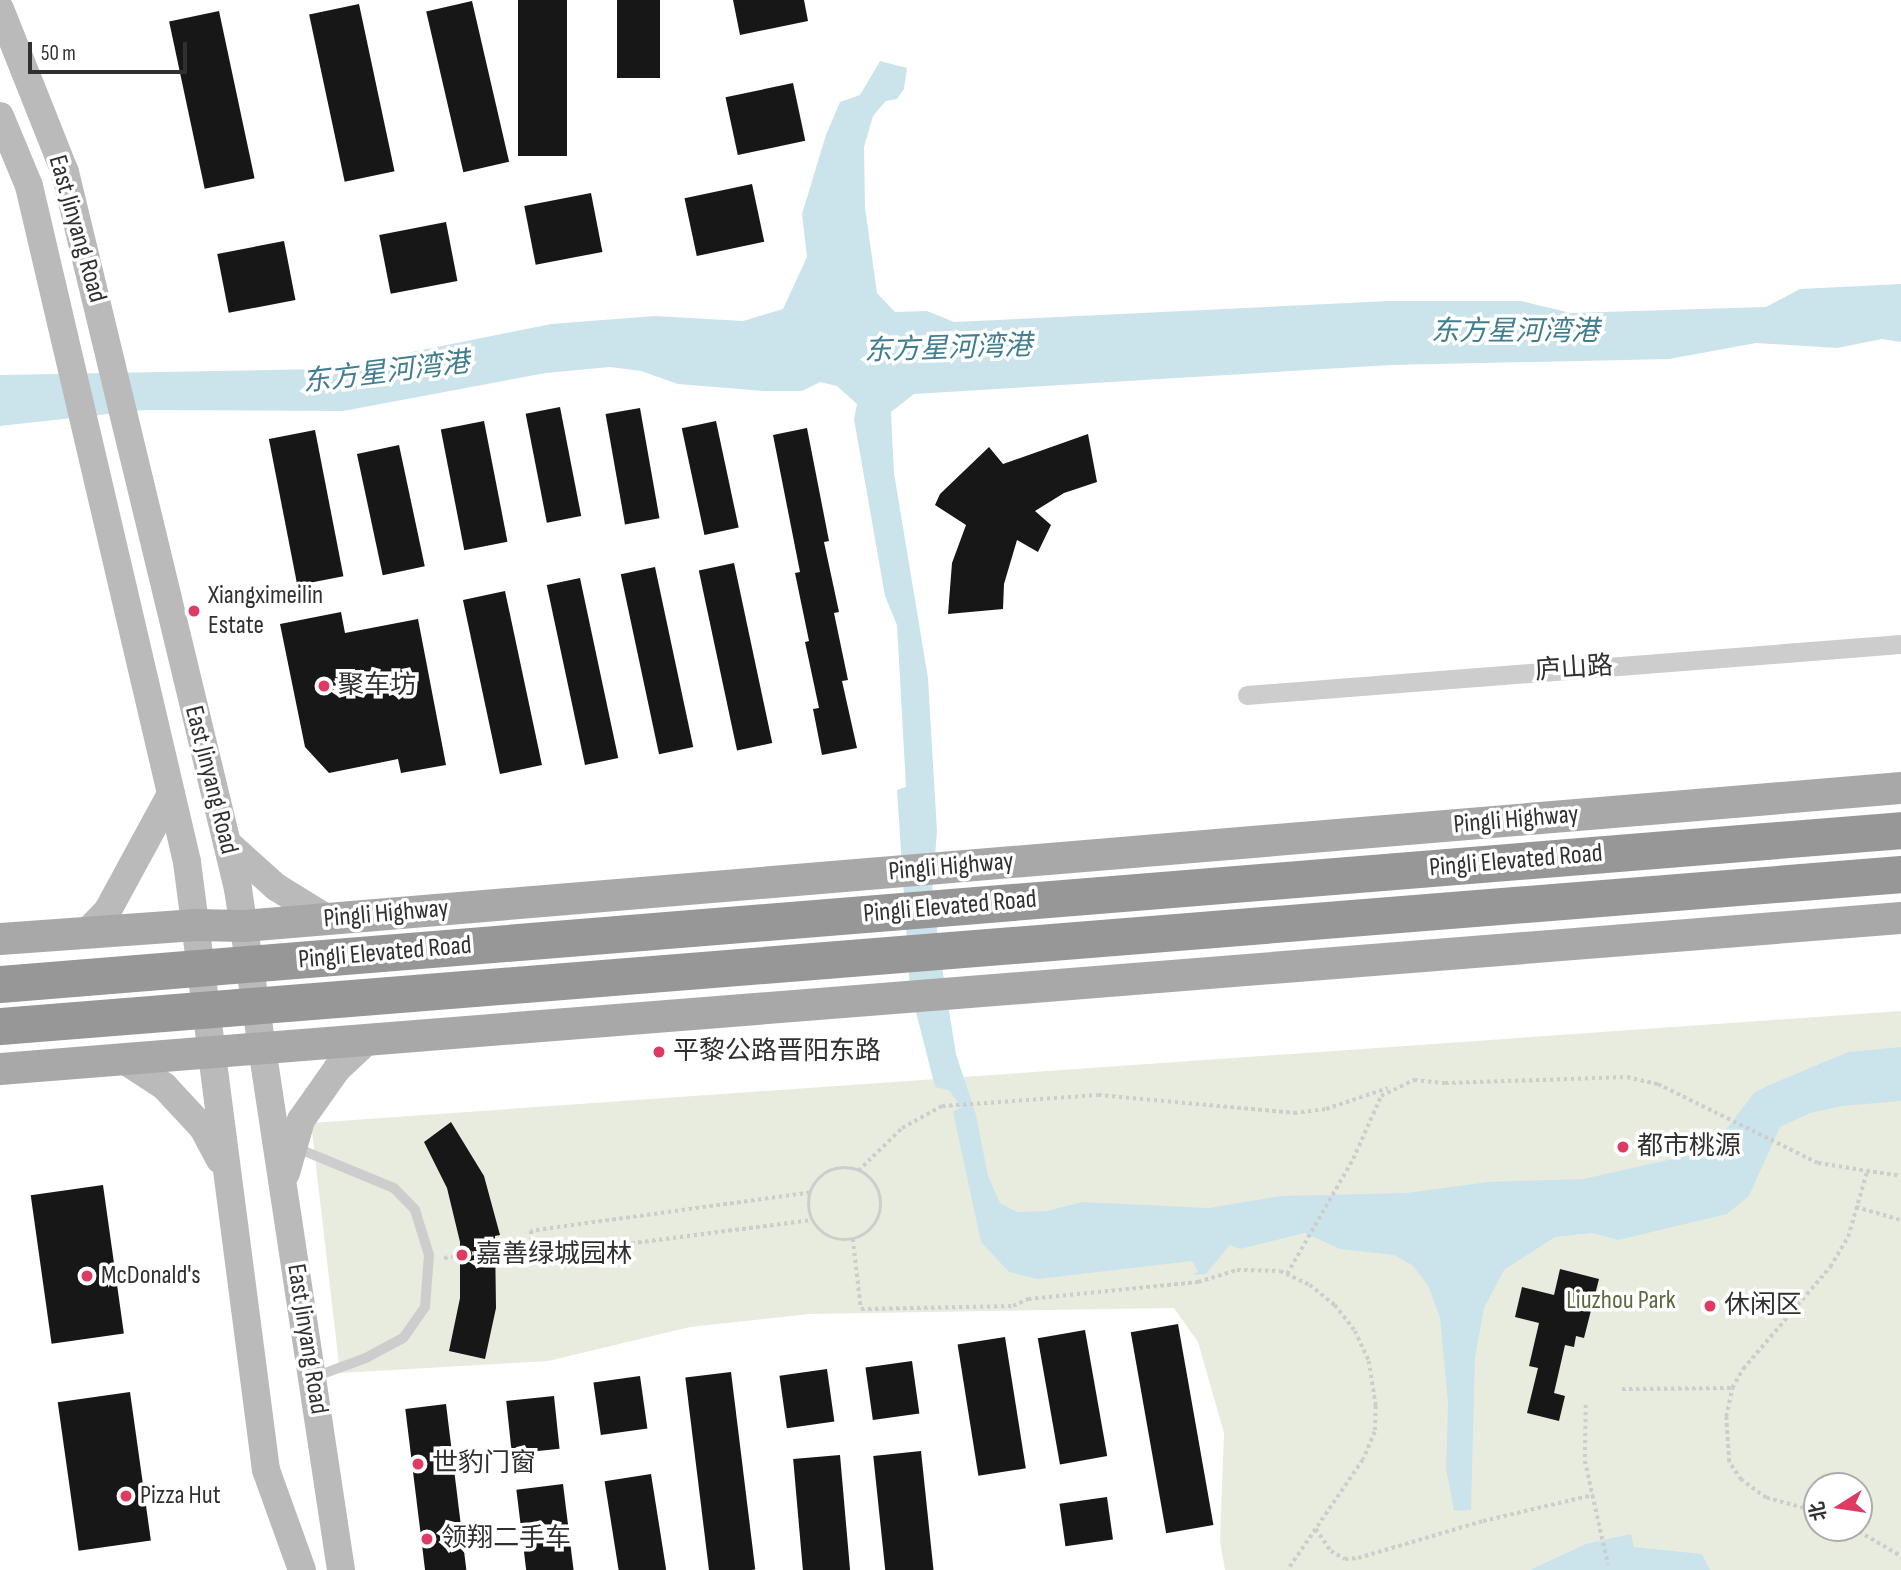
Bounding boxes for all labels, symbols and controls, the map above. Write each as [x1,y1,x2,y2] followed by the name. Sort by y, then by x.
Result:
[32,28,191,72] scale bar
[41,41,76,66] text: 50 m
[41,152,113,306] street label: East Jinyang Road
[1431,315,1599,349] water label: 东方星河湾港
[863,329,1033,369] water label: 东方星河湾港
[301,346,471,400] water label: 东方星河湾港
[208,580,323,642] place label: Xiangximeilin Estate
[186,603,202,619] marker: Xiangximeilin Estate
[1534,651,1614,687] street label: 庐山路
[338,670,416,702] place label: 聚车坊
[316,678,332,694] marker: 聚车坊
[178,703,244,857] street label: East Jinyang Road
[1452,799,1580,841] street label: Pingli Highway
[1428,838,1604,884] street label: Pingli Elevated Road
[887,846,1015,888] street label: Pingli Highway
[862,884,1038,930] street label: Pingli Elevated Road
[322,893,450,935] street label: Pingli Highway
[297,930,473,976] street label: Pingli Elevated Road
[673,1036,881,1068] place label: 平黎公路晋阳东路
[651,1044,667,1060] marker: 平黎公路晋阳东路
[1637,1131,1741,1163] place label: 都市桃源
[1615,1139,1631,1155] marker: 都市桃源
[476,1239,632,1271] place label: 嘉善绿城园林
[454,1247,470,1263] marker: 嘉善绿城园林
[101,1260,201,1292] place label: McDonald's
[280,1262,334,1416] street label: East Jinyang Road
[79,1268,95,1284] marker: McDonald's
[1566,1285,1676,1317] park label: Liuzhou Park
[1724,1290,1802,1322] place label: 休闲区
[1702,1298,1718,1314] marker: 休闲区
[432,1448,536,1480] place label: 世豹门窗
[410,1456,426,1472] marker: 世豹门窗
[1803,1472,1873,1542] north arrow
[140,1480,221,1512] place label: Pizza Hut
[118,1488,134,1504] marker: Pizza Hut
[1806,1499,1832,1523] text: 北
[441,1523,571,1555] place label: 领翔二手车
[419,1531,435,1547] marker: 领翔二手车

